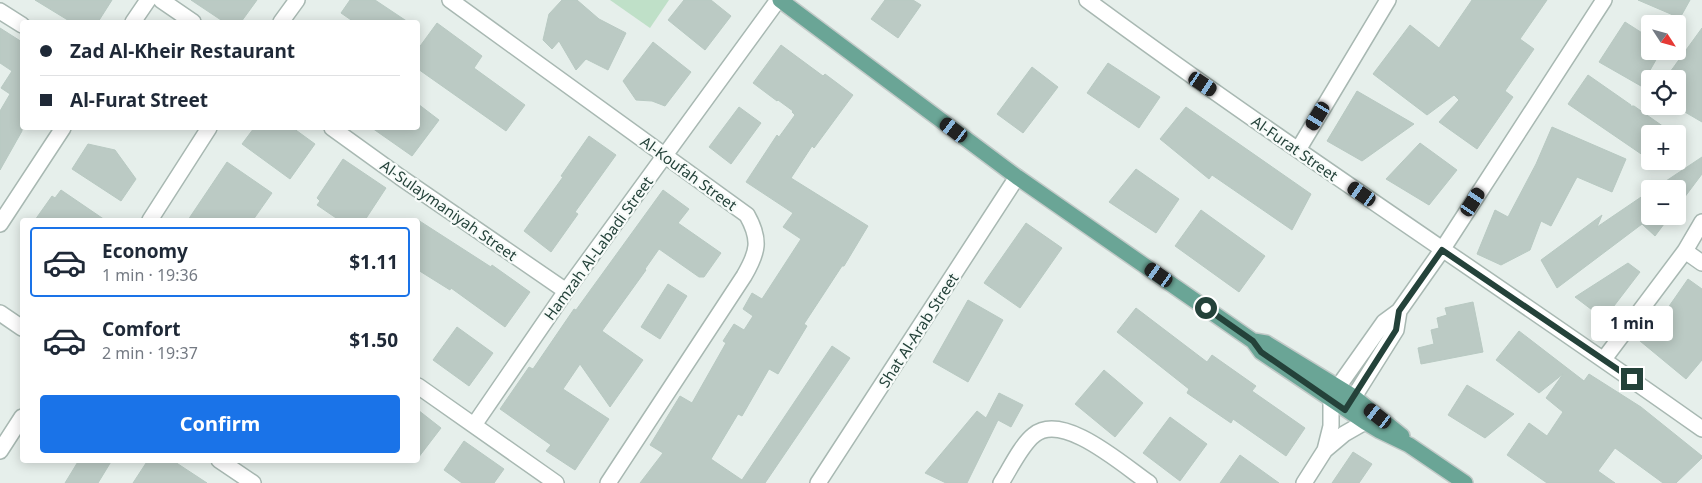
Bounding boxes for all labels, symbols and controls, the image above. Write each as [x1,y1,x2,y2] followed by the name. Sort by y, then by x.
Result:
[1641,15,1686,60] north arrow
[1641,15,1686,225] map controls
[70,38,295,64] text: Zad Al-Kheir Restaurant
[1186,69,1219,99] car
[1641,70,1686,115] button: locate
[70,87,208,113] text: Al-Furat Street
[1303,99,1332,133] car
[1248,111,1343,185] street label: Al-Furat Street
[937,115,970,145] car
[1641,125,1686,170] button: +
[637,131,742,215] street label: Al-Koufah Street
[377,155,522,265] street label: Al-Sulaymaniyah Street
[539,172,657,324] street label: Hamzah Al-Labadi Street
[1345,179,1378,209] car
[1641,180,1686,225] button: −
[1458,185,1487,219] car
[102,238,188,264] text: Economy
[42,240,87,285] icon: car
[349,249,398,275] text: $1.11
[1142,260,1175,290] car
[102,264,198,286] text: 1 min · 19:36
[874,269,963,391] street label: Shat Al-Arab Street
[1195,297,1217,319] route start
[1591,306,1673,342] callout: 1 min
[1610,312,1654,334] text: 1 min
[102,316,181,342] text: Comfort
[42,318,87,363] icon: car
[349,327,398,353] text: $1.50
[102,342,198,364] text: 2 min · 19:37
[1621,368,1643,390] route end
[40,395,400,453] button: Confirm
[1361,401,1394,431] car

